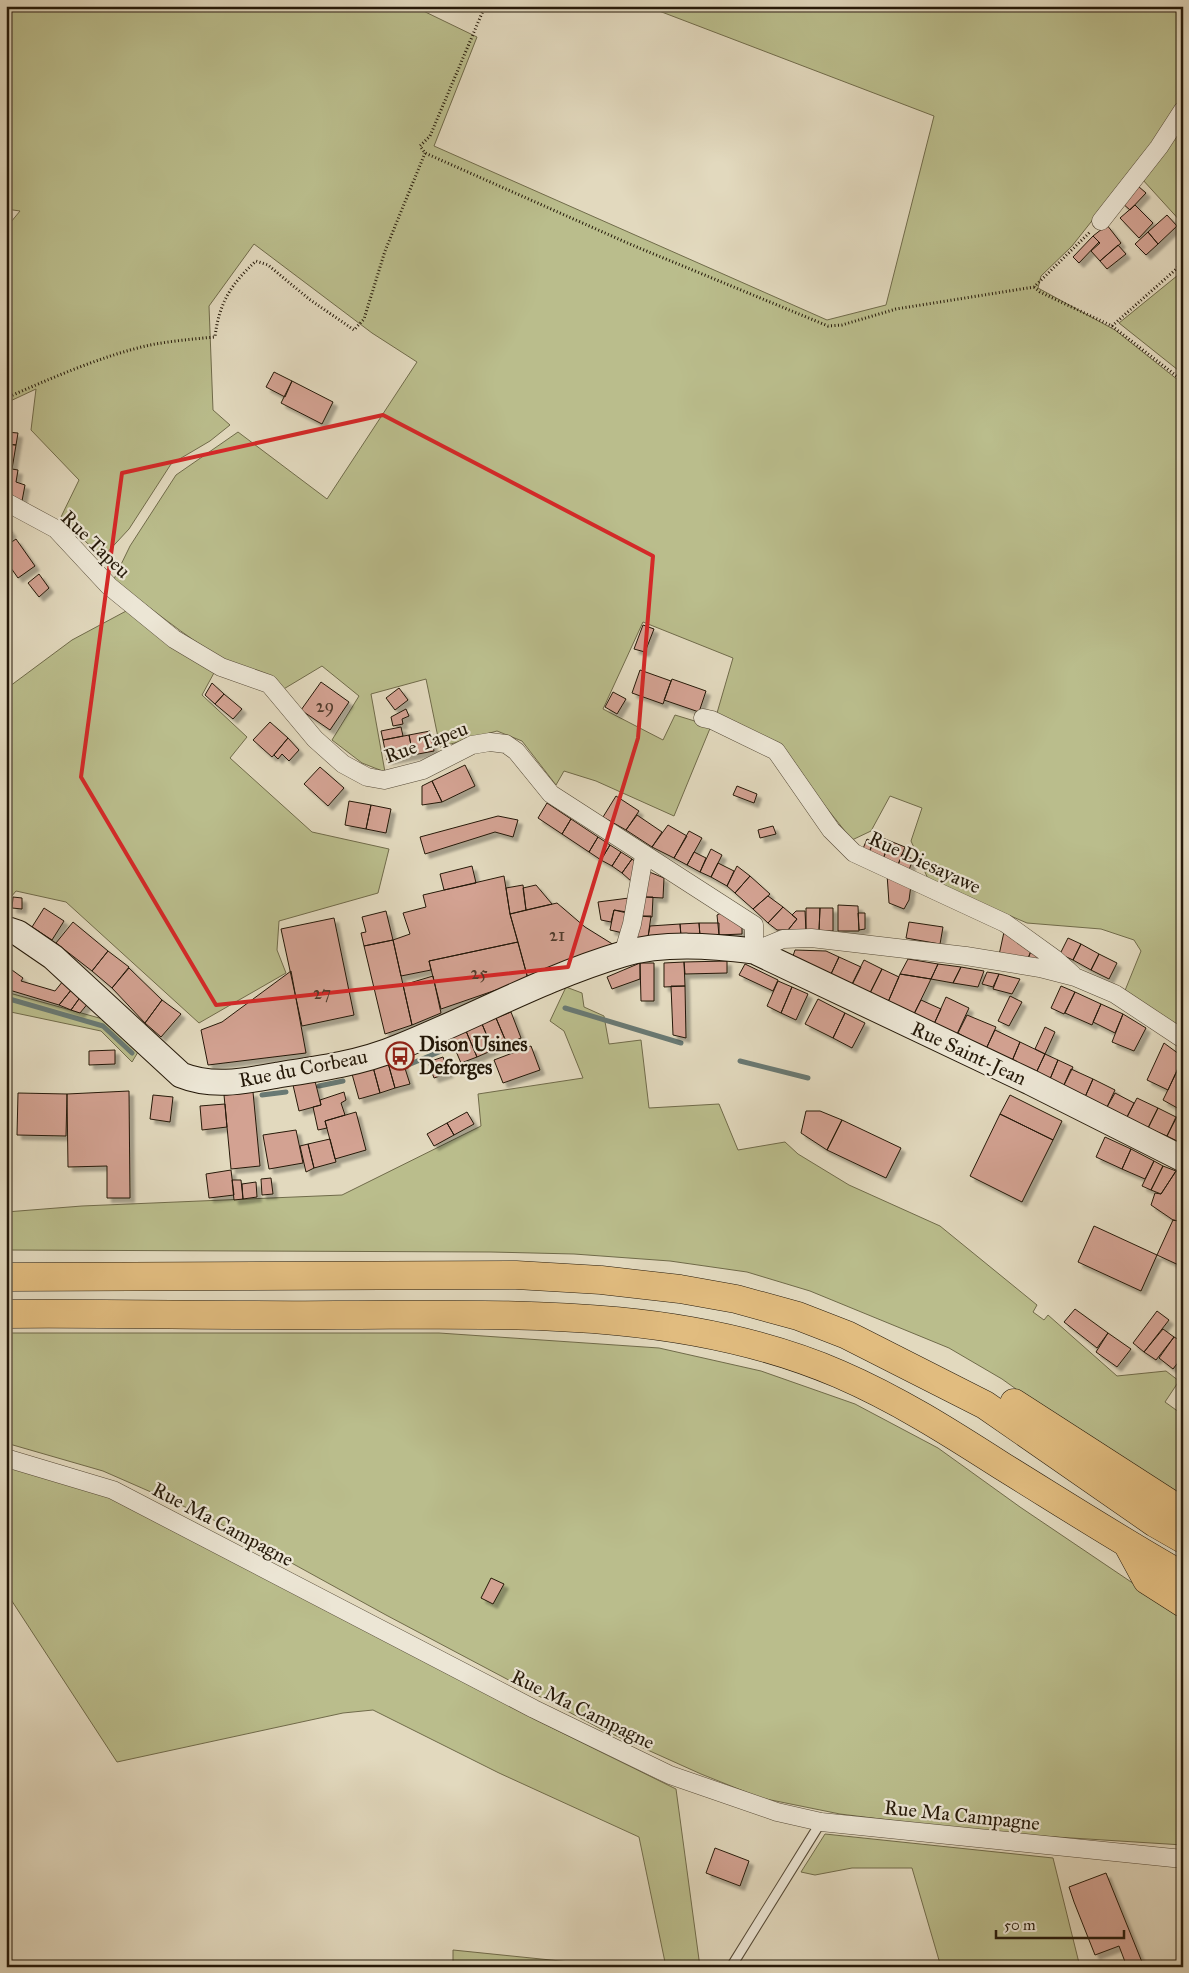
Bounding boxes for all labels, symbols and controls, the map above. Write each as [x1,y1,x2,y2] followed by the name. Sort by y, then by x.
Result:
[56,505,136,583] street label: Rue Tapeu
[316,695,334,717] house number: 29
[381,716,471,768] street label: Rue Tapeu
[865,826,985,898] street label: Rue Diesayawe
[549,924,565,946] house number: 21
[470,962,488,984] house number: 25
[313,982,331,1004] house number: 27
[907,1016,1030,1091] street label: Rue Saint-Jean
[419,1032,528,1080] place label: Dison Usines Deforges
[385,1041,415,1071] bus stop icon: Dison Usines Deforges
[237,1044,370,1092] street label: Rue du Corbeau
[148,1477,298,1572] street label: Rue Ma Campagne
[507,1664,659,1755] street label: Rue Ma Campagne
[883,1795,1041,1836] street label: Rue Ma Campagne
[996,1908,1124,1940] scale bar
[1004,1916,1036,1934] text: 50 m

